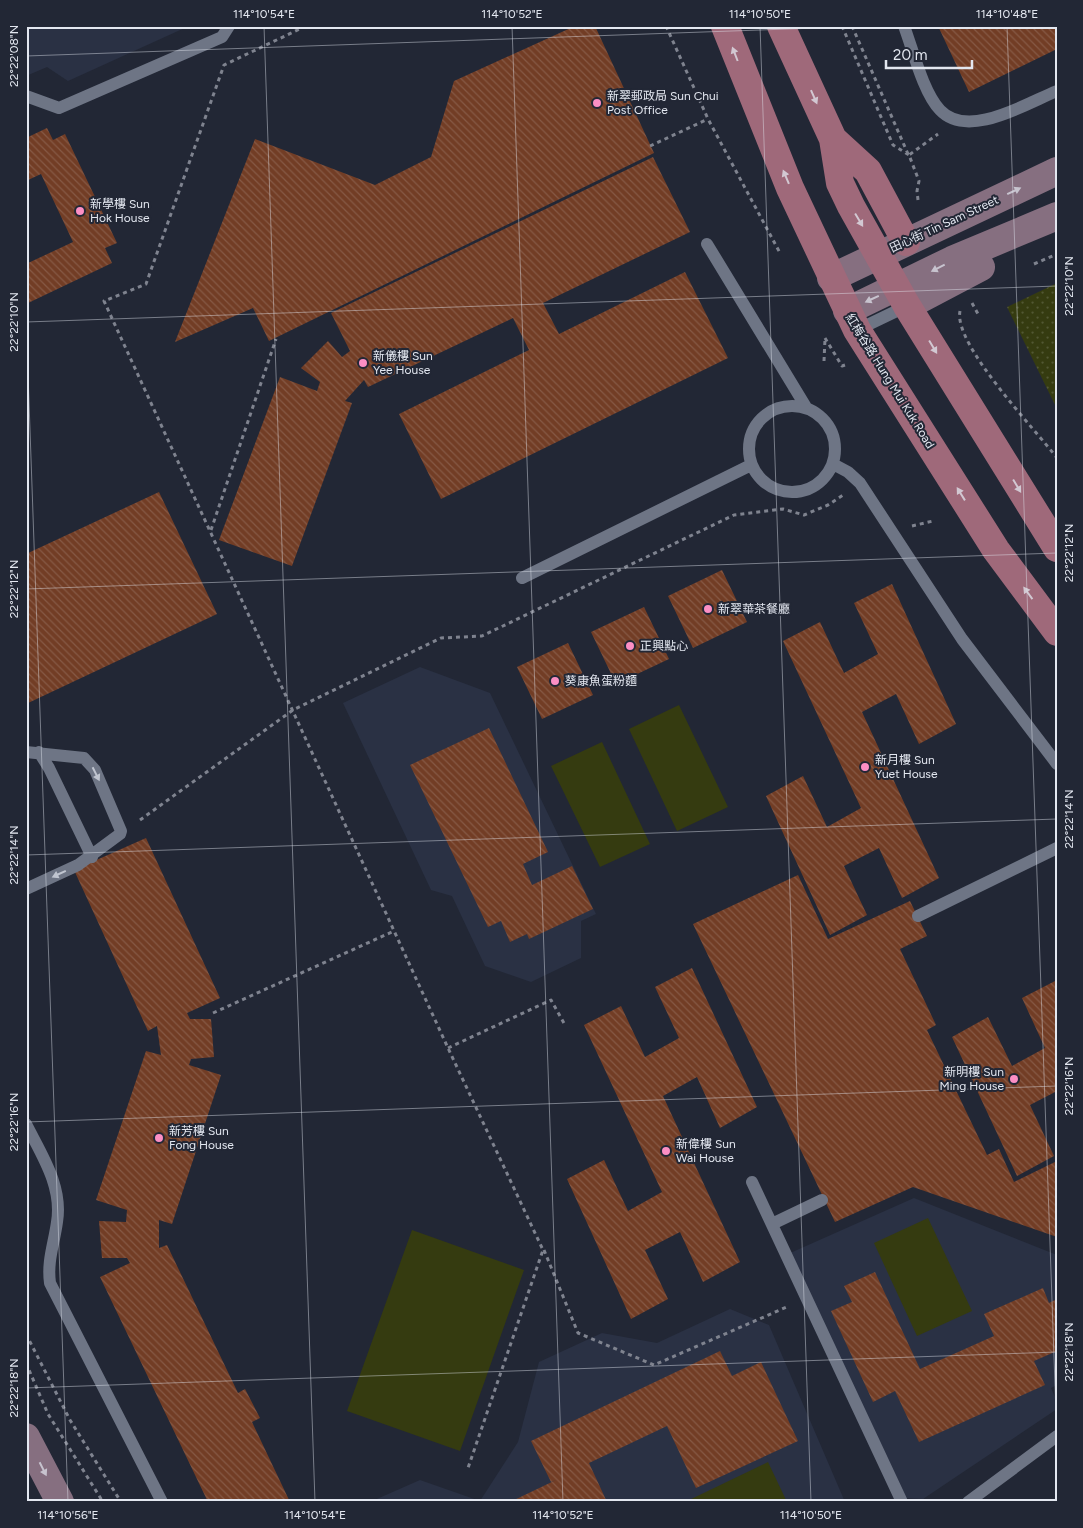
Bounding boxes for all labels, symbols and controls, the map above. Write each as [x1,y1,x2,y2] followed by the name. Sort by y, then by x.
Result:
[233,7,295,21] text: 114°10'54"E
[481,7,543,21] text: 114°10'52"E
[729,7,791,21] text: 114°10'50"E
[976,7,1038,21] text: 114°10'48"E
[7,25,21,87] text: 22°22'08"N
[886,38,972,70] scale bar
[893,46,927,64] text: 20 m
[731,47,739,61] one-way arrow
[607,89,719,117] place label: 新翠郵政局 Sun Chui Post Office
[810,90,818,104] one-way arrow
[591,97,603,109] marker: 新翠郵政局 Sun Chui Post Office
[782,169,790,184] one-way arrow
[1006,187,1021,196] one-way arrow
[887,192,1001,255] street label: 田心街 Tin Sam Street
[90,197,150,225] place label: 新學樓 Sun Hok House
[74,205,86,217] marker: 新學樓 Sun Hok House
[854,213,863,226] one-way arrow
[1062,256,1076,316] text: 22°22'10"N
[931,264,945,272] one-way arrow
[7,292,21,352] text: 22°22'10"N
[865,295,879,303] one-way arrow
[843,311,937,451] street label: 紅梅谷路 Hung Mui Kuk Road
[928,341,937,354] one-way arrow
[373,349,433,377] place label: 新儀樓 Sun Yee House
[357,357,369,369] marker: 新儀樓 Sun Yee House
[1013,480,1022,493] one-way arrow
[956,487,965,501] one-way arrow
[1062,524,1076,582] text: 22°22'12"N
[7,560,21,618] text: 22°22'12"N
[1023,586,1033,600] one-way arrow
[718,602,790,616] place label: 新翠華茶餐廳
[702,603,714,615] marker: 新翠華茶餐廳
[640,639,688,653] place label: 正興點心
[624,640,636,652] marker: 正興點心
[565,674,637,688] place label: 葵康魚蛋粉麵
[549,675,561,687] marker: 葵康魚蛋粉麵
[875,753,938,781] place label: 新月樓 Sun Yuet House
[859,761,871,773] marker: 新月樓 Sun Yuet House
[93,767,101,781] one-way arrow
[1062,789,1076,849] text: 22°22'14"N
[7,825,21,885] text: 22°22'14"N
[52,870,66,878] one-way arrow
[1062,1057,1076,1115] text: 22°22'16"N
[940,1065,1004,1093] place label: 新明樓 Sun Ming House
[1008,1073,1020,1085] marker: 新明樓 Sun Ming House
[7,1093,21,1151] text: 22°22'16"N
[169,1124,234,1152] place label: 新芳樓 Sun Fong House
[153,1132,165,1144] marker: 新芳樓 Sun Fong House
[676,1137,736,1165] place label: 新偉樓 Sun Wai House
[660,1145,672,1157] marker: 新偉樓 Sun Wai House
[1062,1322,1076,1382] text: 22°22'18"N
[7,1358,21,1418] text: 22°22'18"N
[39,1462,47,1476] one-way arrow
[37,1508,99,1522] text: 114°10'56"E
[284,1508,346,1522] text: 114°10'54"E
[532,1508,594,1522] text: 114°10'52"E
[780,1508,842,1522] text: 114°10'50"E

